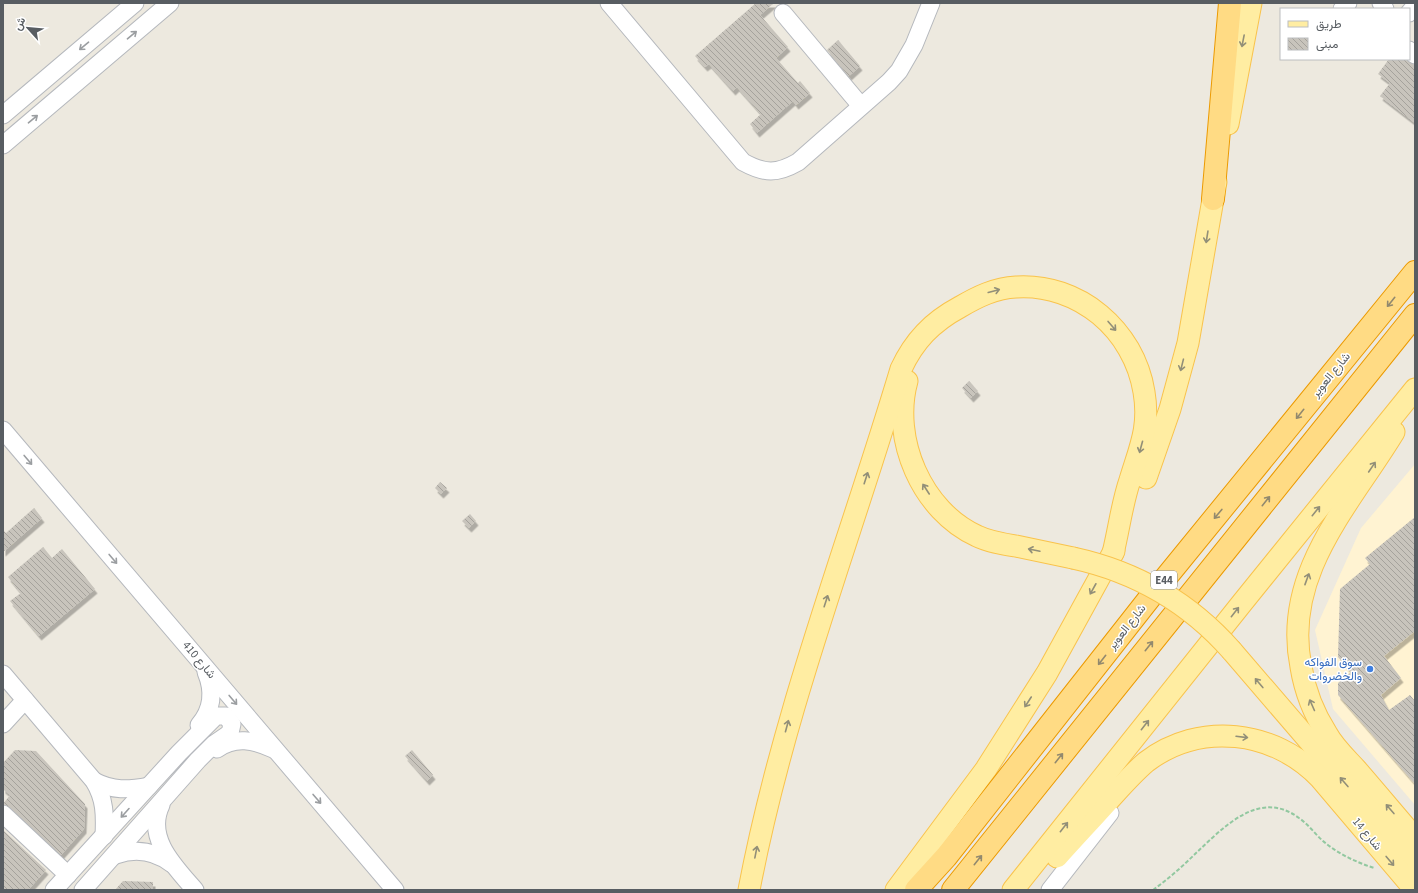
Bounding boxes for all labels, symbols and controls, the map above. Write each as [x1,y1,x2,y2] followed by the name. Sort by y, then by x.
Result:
[8,8,48,48] north arrow
[1280,8,1410,60] legend
[10,14,29,33] text: ش
[1316,16,1342,33] text: طريق
[127,31,137,40] one-way arrow
[1239,34,1247,47] one-way arrow
[1316,36,1338,53] text: مبنى
[79,42,90,51] one-way arrow
[27,115,38,124] one-way arrow
[1203,230,1211,243] one-way arrow
[987,287,1000,294] one-way arrow
[1386,296,1395,307] one-way arrow
[1108,321,1117,332] one-way arrow
[1307,349,1355,402] street label: شارع العوير
[1178,358,1186,371] one-way arrow
[1296,409,1305,420] one-way arrow
[1137,441,1145,454] one-way arrow
[24,454,33,465] one-way arrow
[1369,461,1377,473] one-way arrow
[863,472,870,485] one-way arrow
[922,484,930,495] one-way arrow
[1262,496,1270,507] one-way arrow
[1312,506,1321,517] one-way arrow
[1213,509,1222,520] one-way arrow
[1028,546,1041,554] one-way arrow
[108,553,117,564] one-way arrow
[1151,571,1177,589] road number: E44
[1304,572,1311,585] one-way arrow
[1089,583,1097,595] one-way arrow
[823,595,830,608] one-way arrow
[1103,601,1150,654] street label: شارع العوير
[1230,607,1239,618] one-way arrow
[178,638,220,682] street label: شارع 410
[1145,641,1154,652] one-way arrow
[1097,654,1106,665] one-way arrow
[1305,654,1362,685] place label: سوق الفواكه والخضروات
[1365,664,1375,674] marker: سوق الفواكه والخضروات
[1255,678,1264,688] one-way arrow
[229,695,238,706] one-way arrow
[1024,696,1032,708] one-way arrow
[1308,700,1315,712] one-way arrow
[784,719,792,732] one-way arrow
[1141,720,1149,731] one-way arrow
[1235,733,1248,741] one-way arrow
[1055,753,1064,764] one-way arrow
[1339,776,1348,787] one-way arrow
[313,794,322,805] one-way arrow
[1385,803,1394,814] one-way arrow
[120,808,130,818] one-way arrow
[1348,814,1386,854] street label: شارع 14
[1060,822,1069,833] one-way arrow
[752,846,760,859] one-way arrow
[973,854,982,865] one-way arrow
[1386,856,1395,866] one-way arrow

